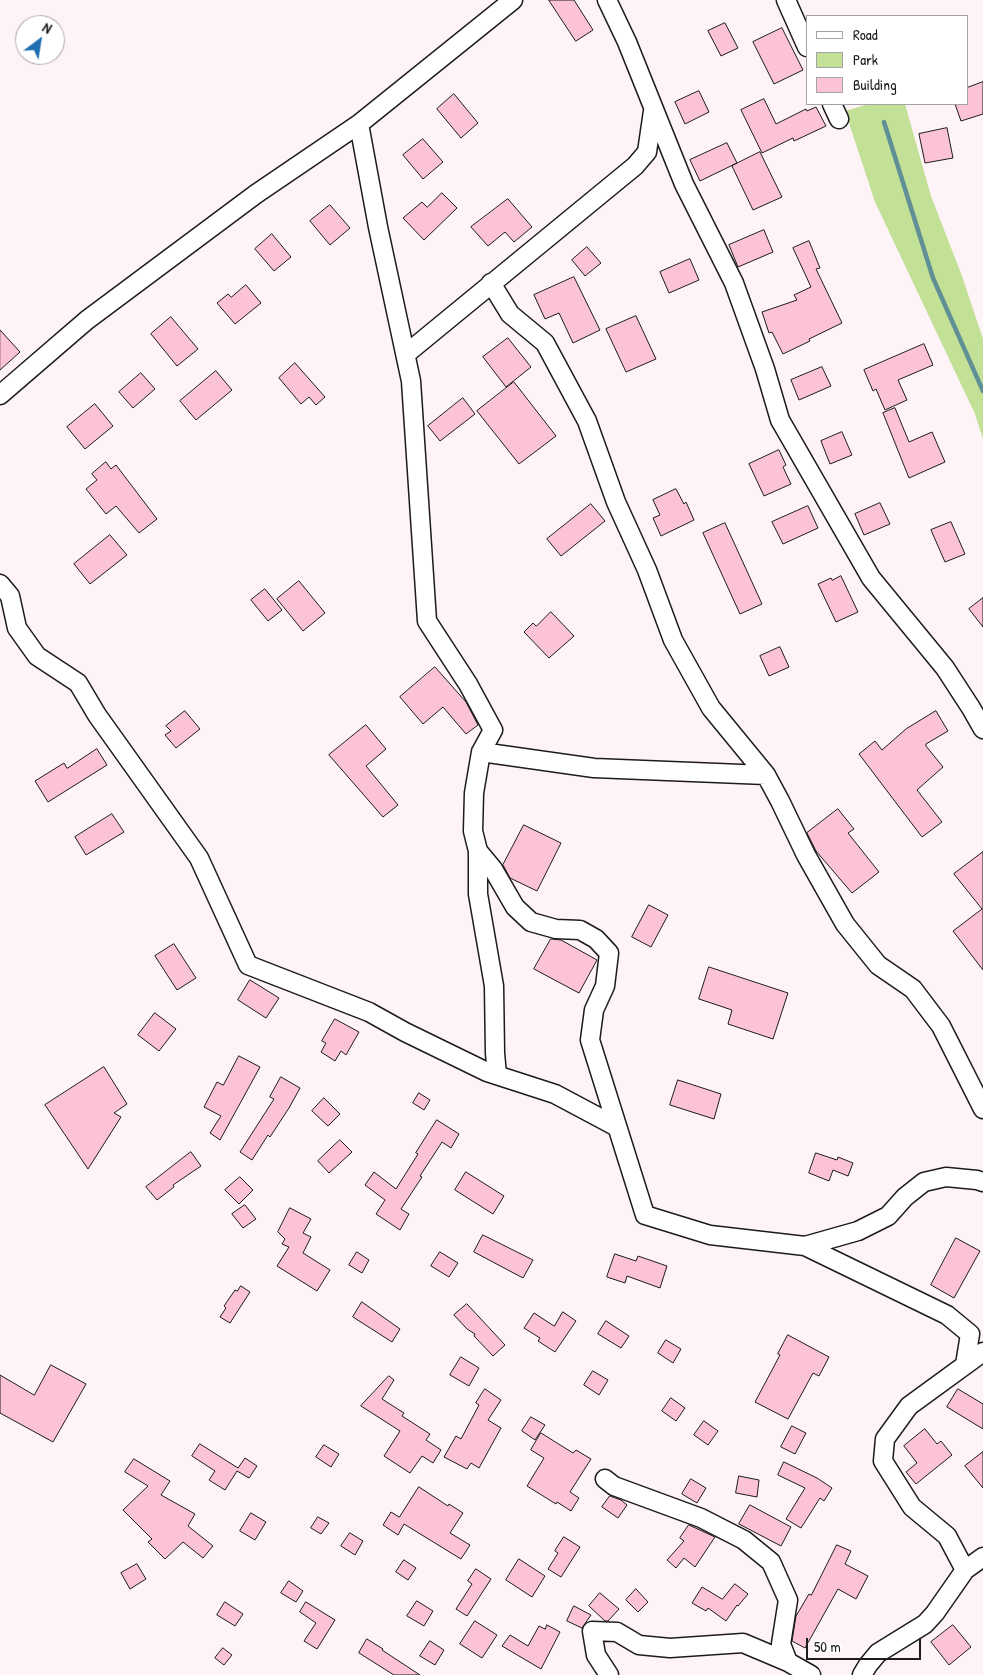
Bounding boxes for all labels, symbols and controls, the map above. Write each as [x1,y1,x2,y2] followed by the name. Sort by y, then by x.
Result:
[15,15,65,65] north arrow
[806,15,968,105] legend
[39,18,56,38] text: N
[853,24,878,45] text: Road
[853,49,878,70] text: Park
[853,74,897,95] text: Building
[808,1628,923,1660] scale bar
[814,1636,841,1657] text: 50 m

